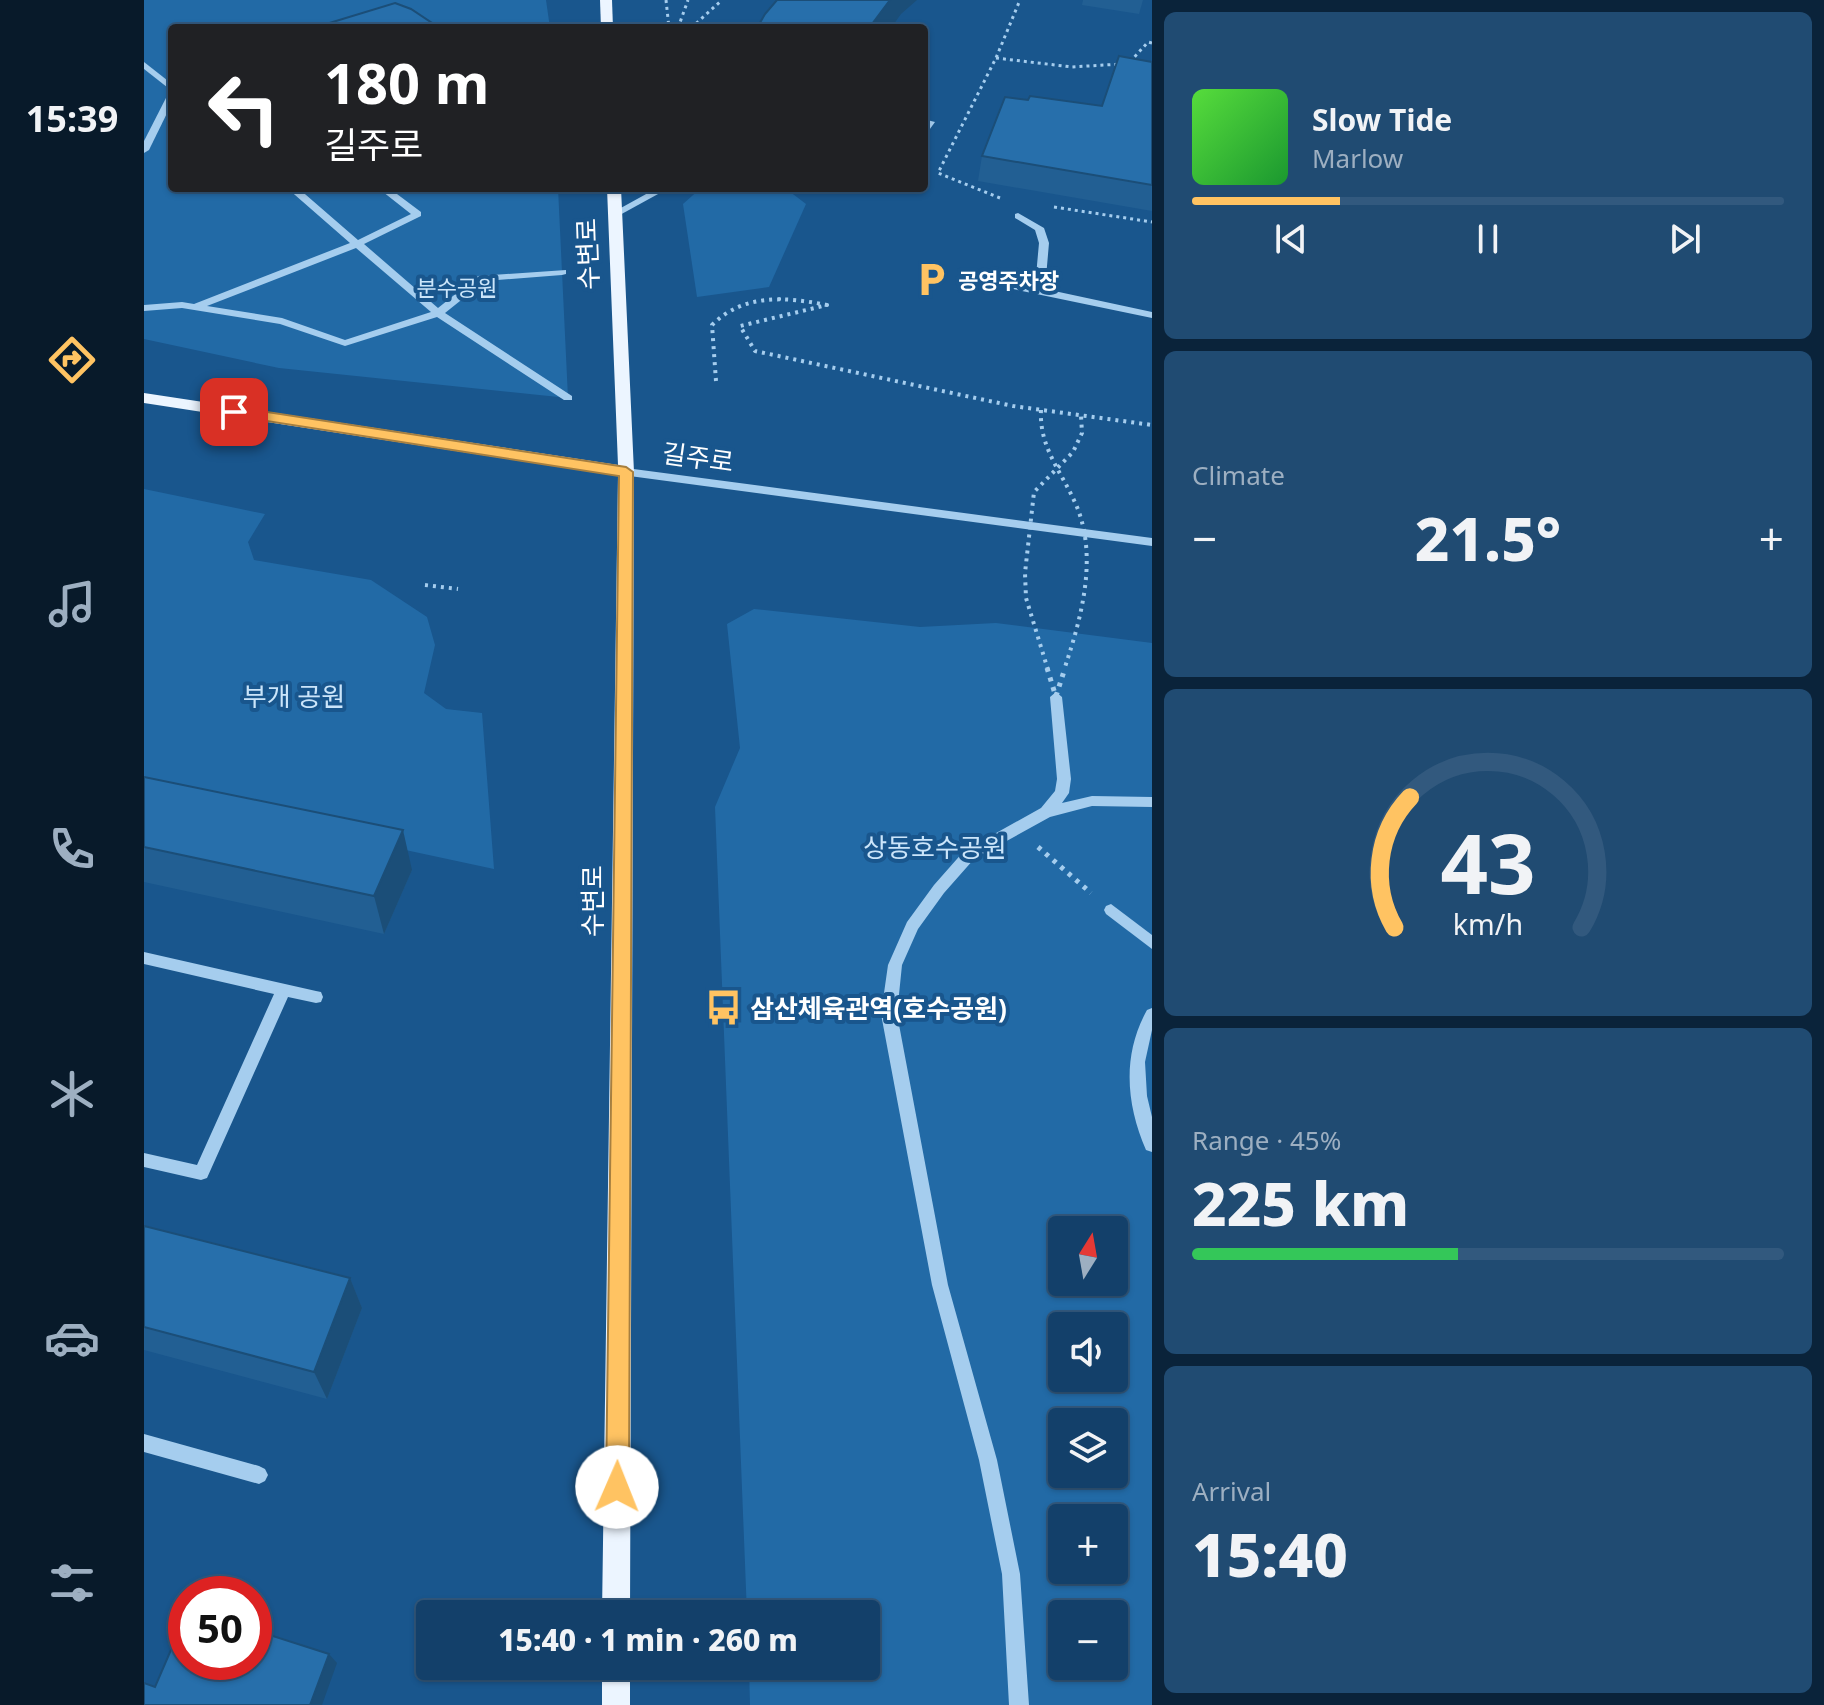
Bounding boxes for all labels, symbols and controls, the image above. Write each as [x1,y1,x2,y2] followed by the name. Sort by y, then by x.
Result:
[324,44,489,120] text: 180 m
[192,56,296,160] icon: left
[26,94,118,143] text: 15:39
[1312,99,1452,140] text: Slow Tide
[324,120,423,169] text: 길주로
[1312,140,1403,176] text: Marlow
[1269,217,1313,261] icon: previous
[1466,217,1510,261] icon: pause
[1663,217,1707,261] icon: next
[568,218,606,290] street label: 수변로
[913,261,951,299] parking icon: 공영주차장
[958,265,1059,295] place label: 공영주차장
[417,272,497,302] park label: 분수공원
[44,332,100,388] icon: directions
[200,378,268,446] pin
[212,390,256,434] icon: arrive
[660,434,736,480] street label: 길주로
[1192,457,1285,493] text: Climate
[1415,497,1561,579] text: 21.5°
[1192,508,1217,568] text: −
[1759,508,1784,568] text: +
[44,576,100,632] icon: music
[243,678,345,714] park label: 부개 공원
[1440,805,1536,918] text: 43
[44,821,100,877] icon: phone
[863,829,1007,865] park label: 상동호수공원
[574,865,610,937] street label: 수변로
[1453,905,1523,944] text: km/h
[705,989,743,1027] bus stop icon: 삼산체육관역(호수공원)
[750,990,1007,1026] place label: 삼산체육관역(호수공원)
[44,1066,100,1122] icon: climate
[1192,1122,1341,1158] text: Range · 45%
[1192,1162,1409,1244] text: 225 km
[1048,1216,1128,1296] north arrow
[1048,1216,1128,1680] map controls
[44,1310,100,1366] icon: car
[1048,1312,1128,1392] button: sound
[1048,1408,1128,1488] button: layers
[575,1445,659,1529] position arrow
[1192,1473,1271,1509] text: Arrival
[1048,1504,1128,1584] button: +
[1192,1513,1348,1595] text: 15:40
[44,1555,100,1611] icon: filters
[168,1576,272,1680] speed limit sign: 50
[1048,1600,1128,1680] button: −
[498,1619,798,1660] text: 15:40 · 1 min · 260 m

